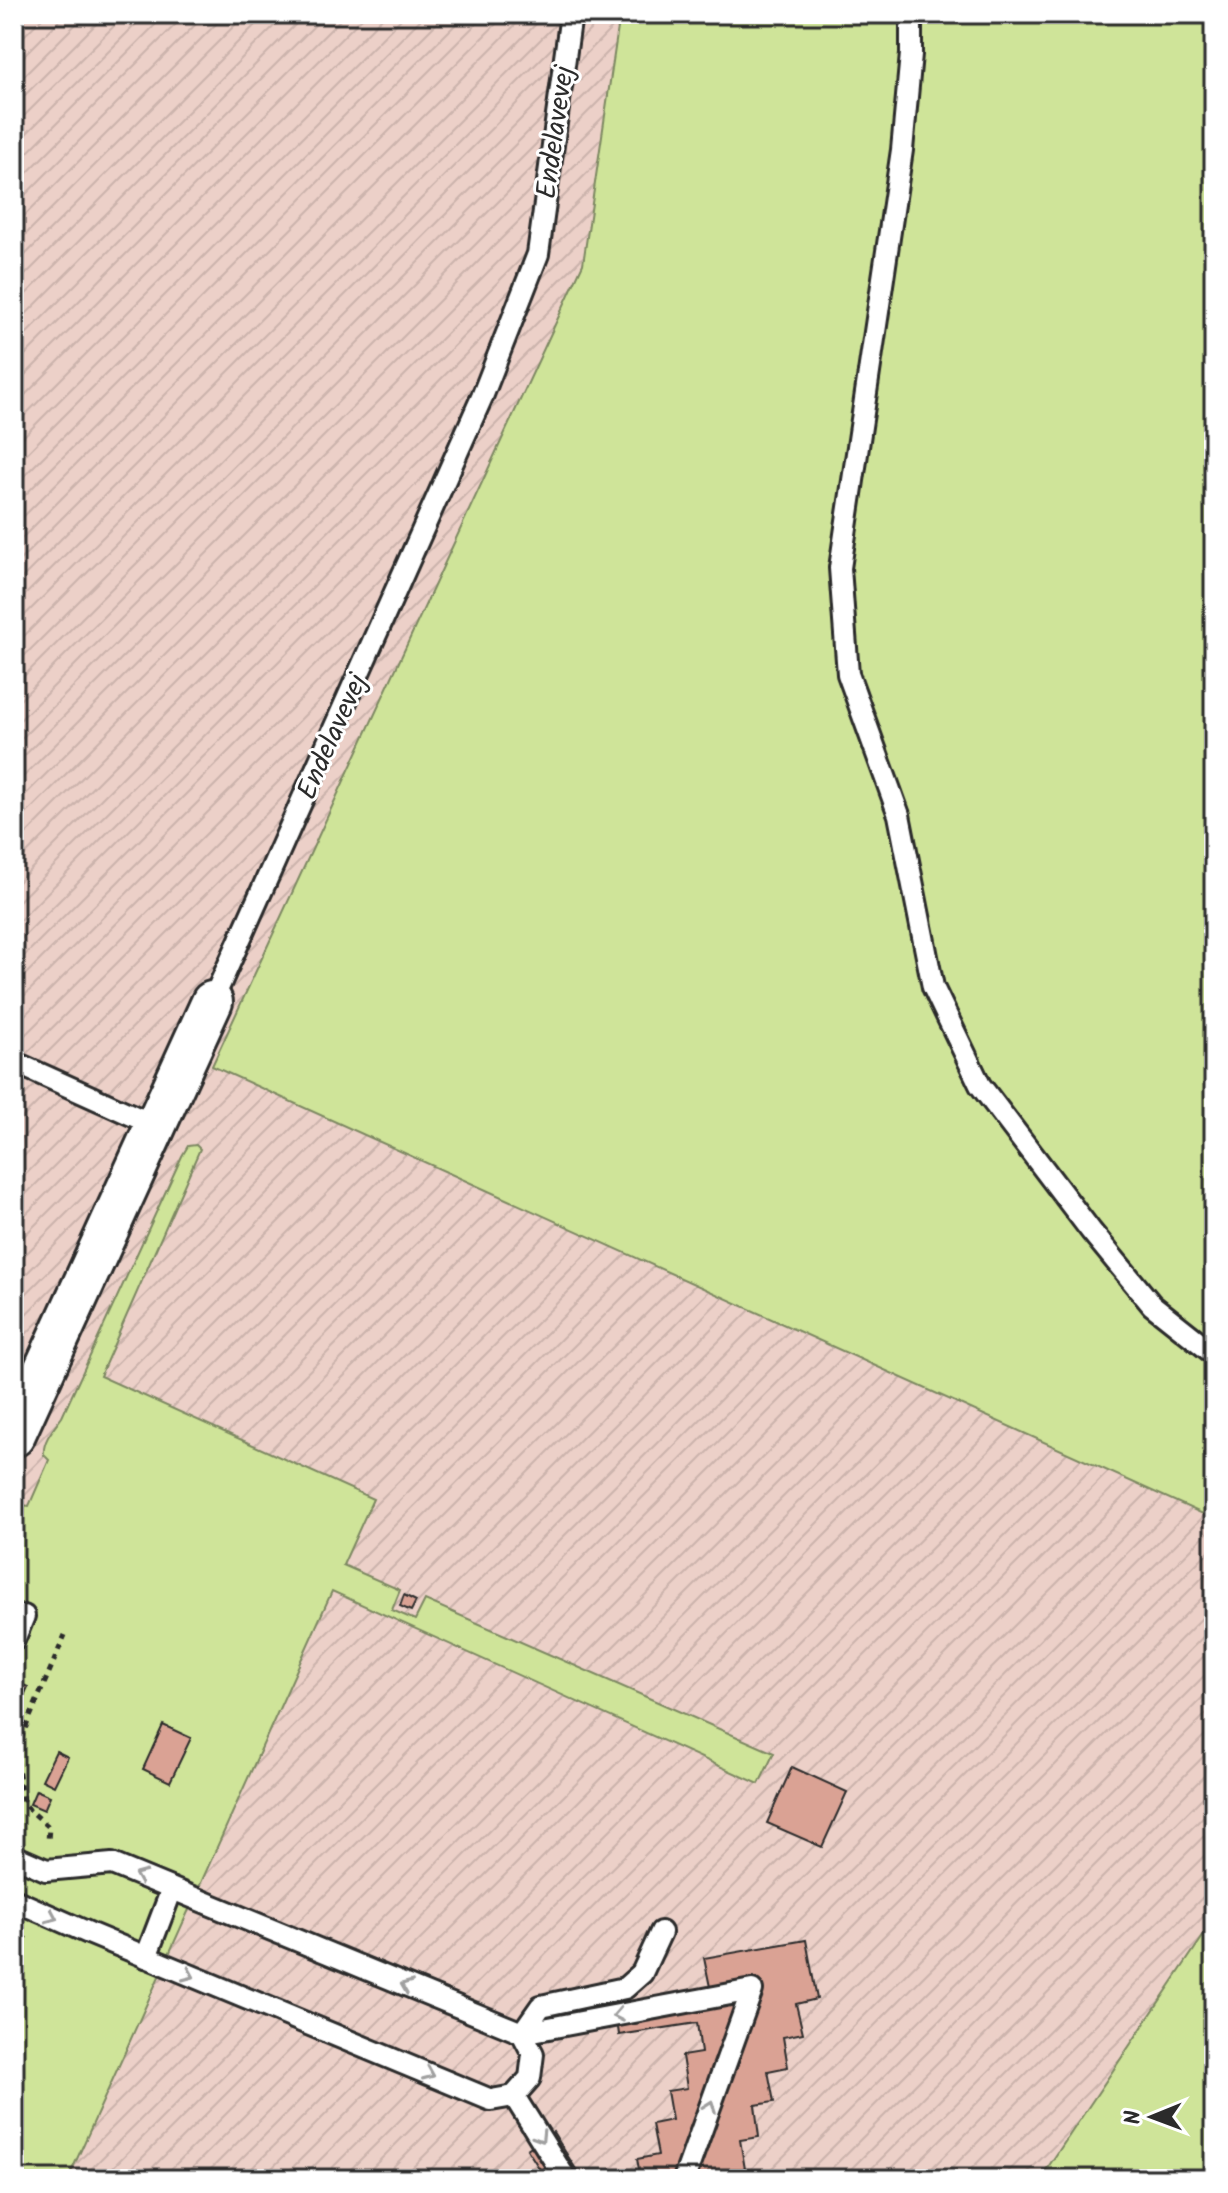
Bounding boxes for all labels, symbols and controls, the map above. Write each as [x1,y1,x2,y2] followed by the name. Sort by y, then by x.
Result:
[525,62,588,202] street label: Endelavevej
[286,666,381,807] street label: Endelavevej
[134,1869,148,1885] one-way arrow
[44,1907,59,1923] one-way arrow
[181,1965,195,1981] one-way arrow
[400,1979,414,1995] one-way arrow
[611,2006,624,2023] one-way arrow
[421,2065,435,2081] one-way arrow
[1112,2077,1192,2157] north arrow
[701,2099,717,2113] one-way arrow
[1117,2110,1152,2125] text: N
[530,2129,545,2143] one-way arrow

